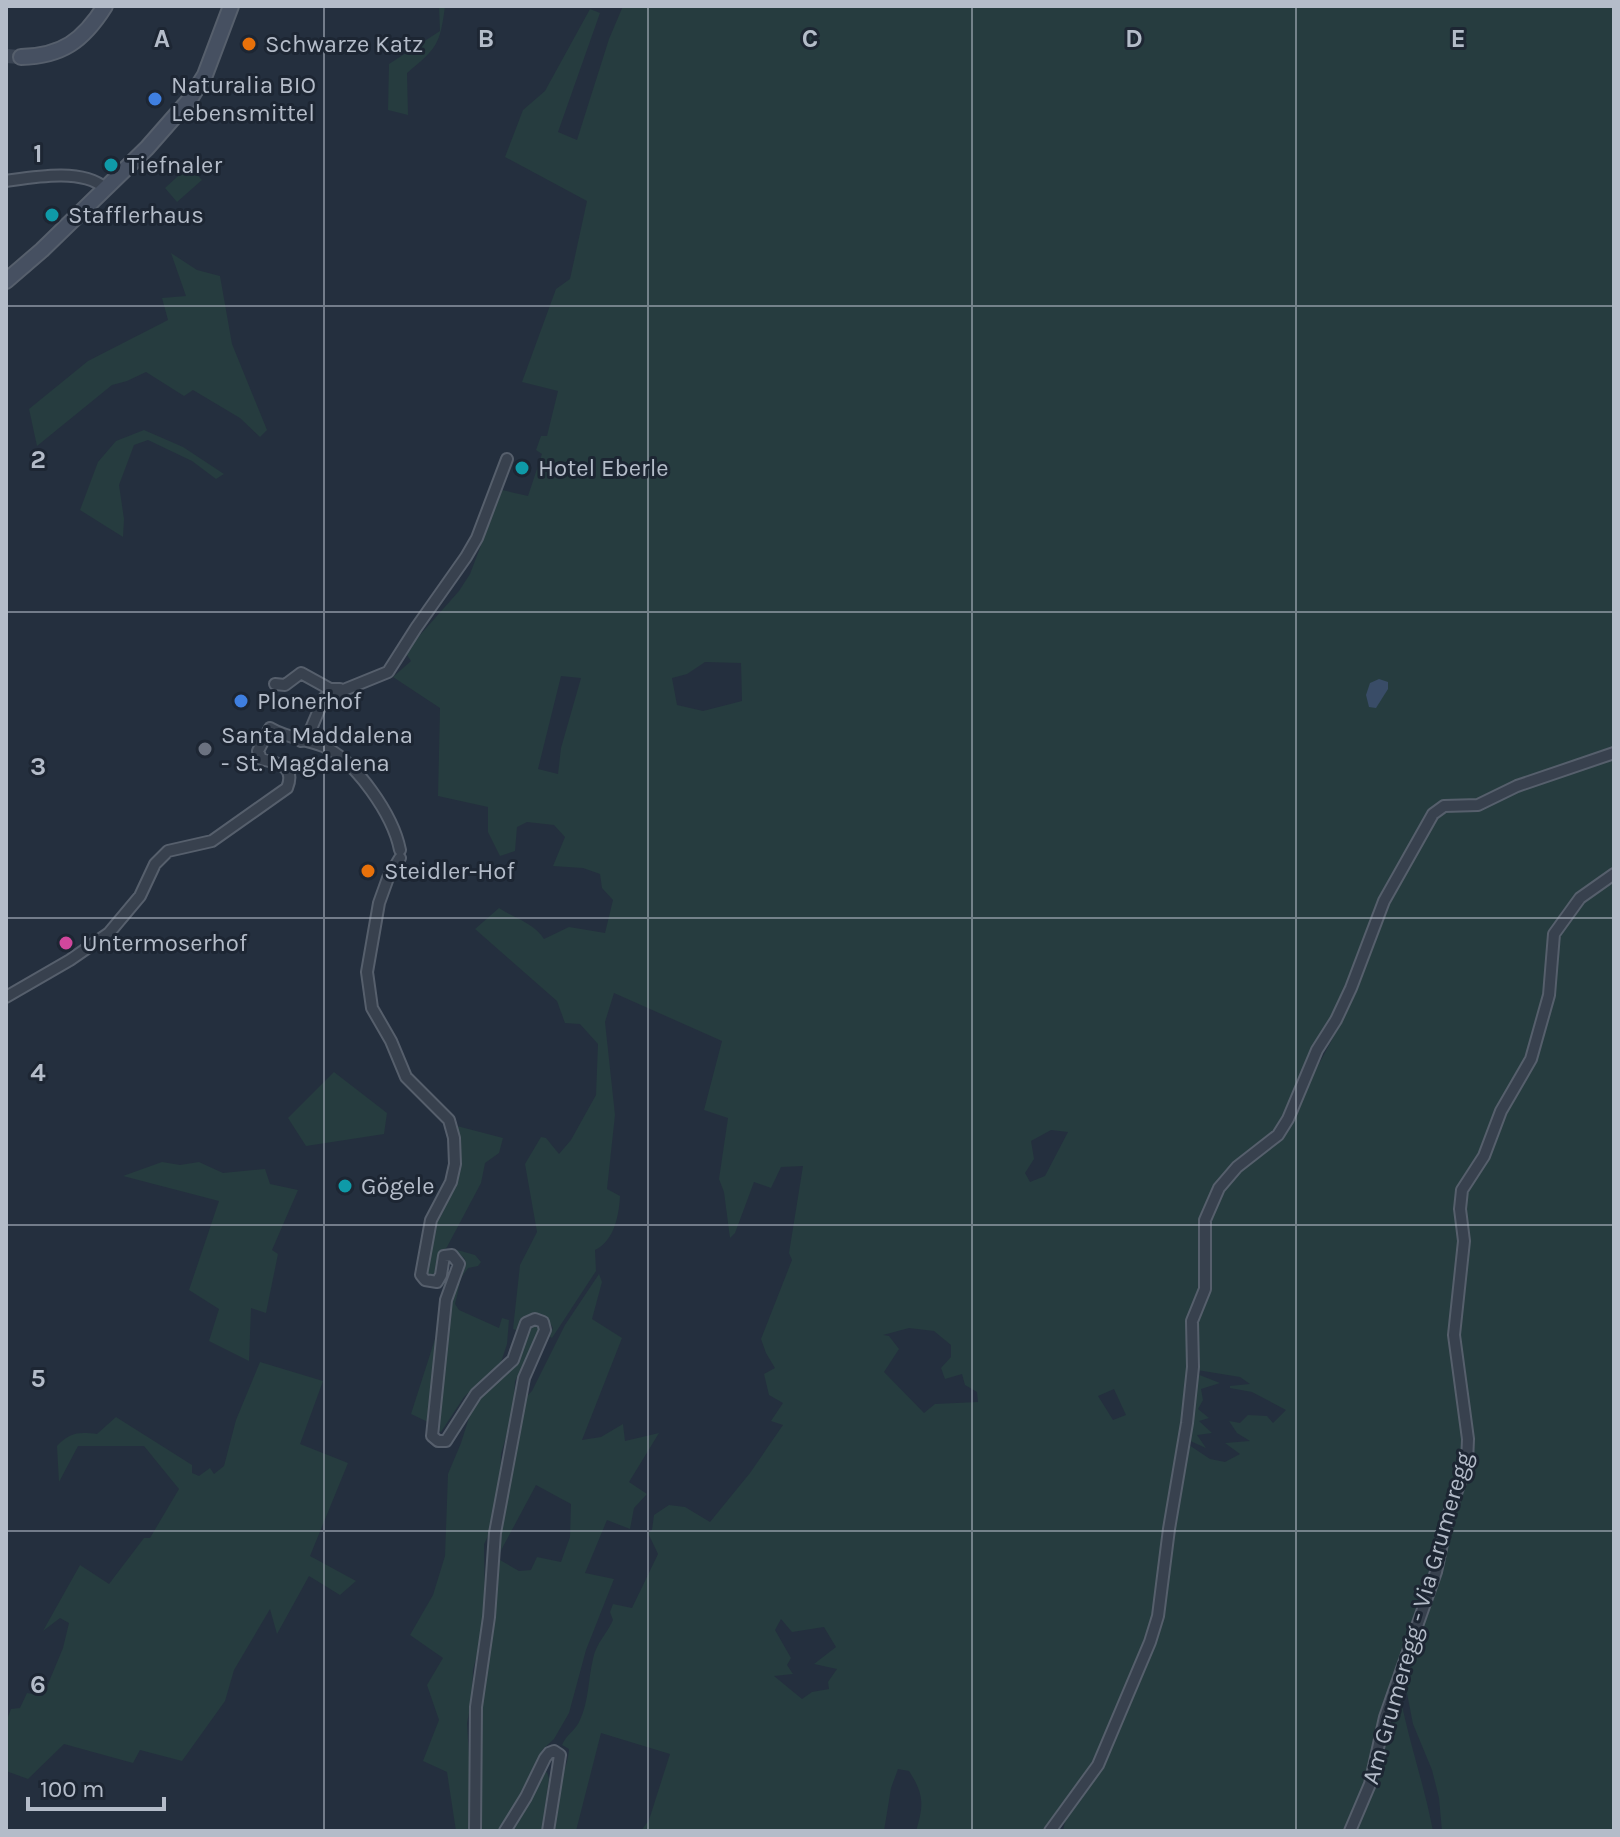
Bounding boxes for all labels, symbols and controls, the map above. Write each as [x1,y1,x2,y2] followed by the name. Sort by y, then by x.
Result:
[154,23,170,54] text: A
[478,23,494,54] text: B
[802,23,818,54] text: C
[1125,23,1143,54] text: D
[1450,23,1466,54] text: E
[265,30,423,58] place label: Schwarze Katz
[240,35,258,53] marker: Schwarze Katz
[171,71,316,127] place label: Naturalia BIO Lebensmittel
[146,90,164,108] marker: Naturalia BIO Lebensmittel
[33,138,43,169] text: 1
[127,151,222,179] place label: Tiefnaler
[102,156,120,174] marker: Tiefnaler
[68,201,204,229] place label: Stafflerhaus
[43,206,61,224] marker: Stafflerhaus
[30,444,46,475] text: 2
[538,454,669,482] place label: Hotel Eberle
[513,459,531,477] marker: Hotel Eberle
[257,687,362,715] place label: Plonerhof
[232,692,250,710] marker: Plonerhof
[221,721,413,777] place label: Santa Maddalena - St. Magdalena
[196,740,214,758] marker: Santa Maddalena - St. Magdalena
[30,751,46,782] text: 3
[384,857,515,885] place label: Steidler-Hof
[359,862,377,880] marker: Steidler-Hof
[82,929,248,957] place label: Untermoserhof
[57,934,75,952] marker: Untermoserhof
[30,1057,46,1088] text: 4
[361,1172,435,1200] place label: Gögele
[336,1177,354,1195] marker: Gögele
[30,1363,46,1394] text: 5
[1356,1448,1478,1787] street label: Am Grumeregg - Via Grumeregg
[30,1669,46,1700] text: 6
[28,1761,164,1811] scale bar
[40,1775,105,1803] text: 100 m

